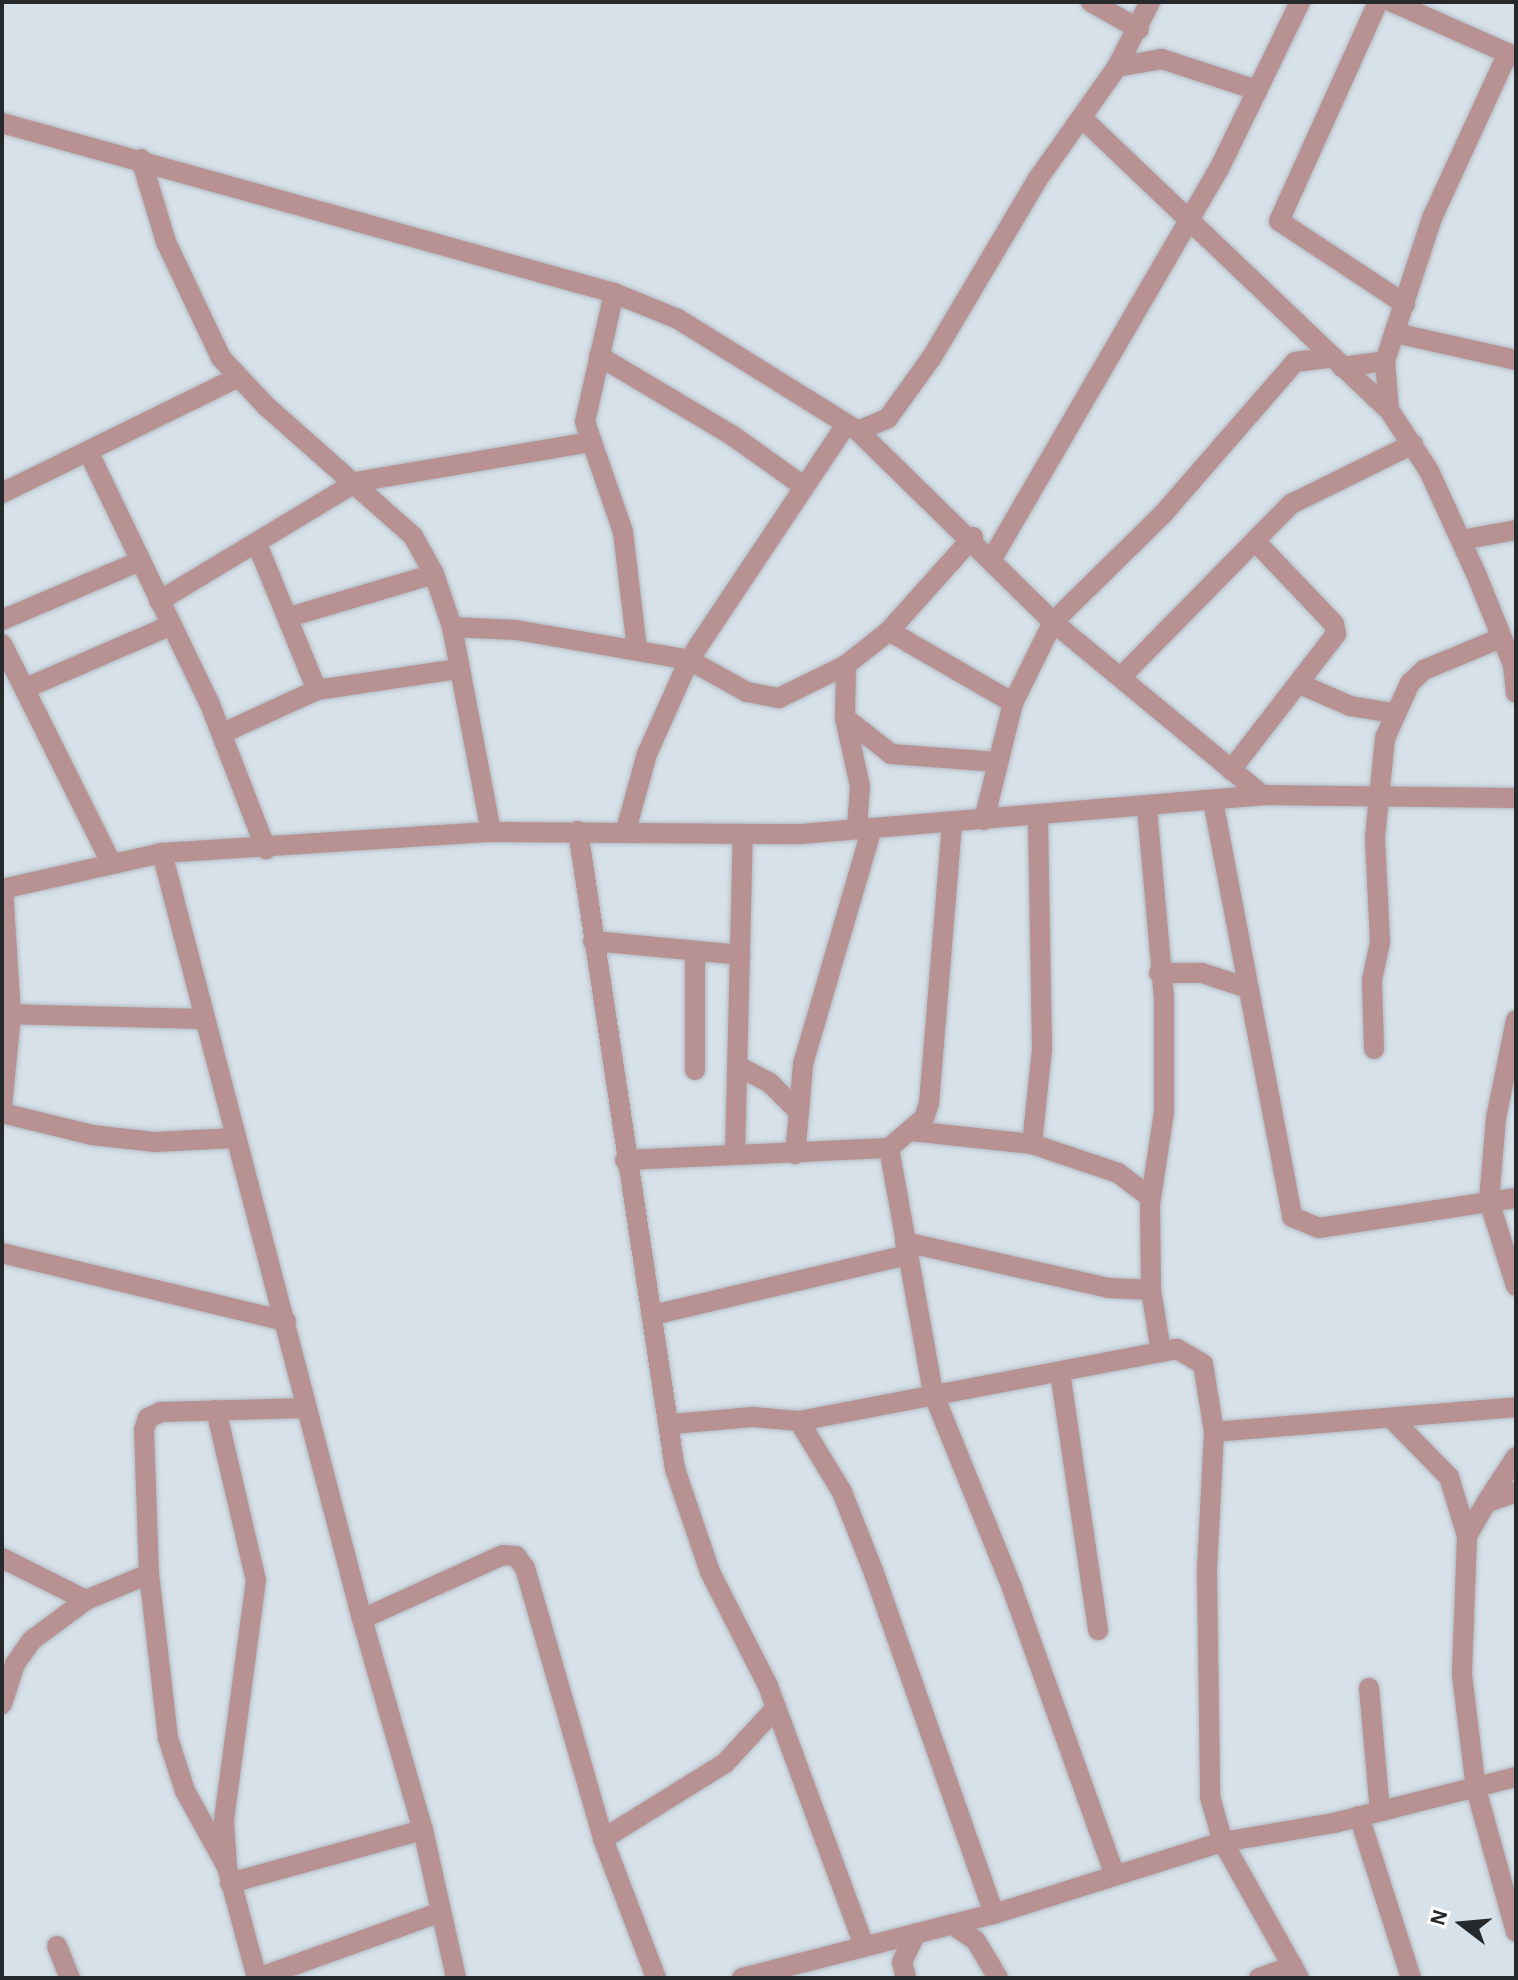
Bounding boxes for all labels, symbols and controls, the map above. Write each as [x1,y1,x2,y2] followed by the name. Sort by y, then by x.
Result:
[1422,1884,1502,1964] north arrow
[1426,1907,1452,1928] text: N

